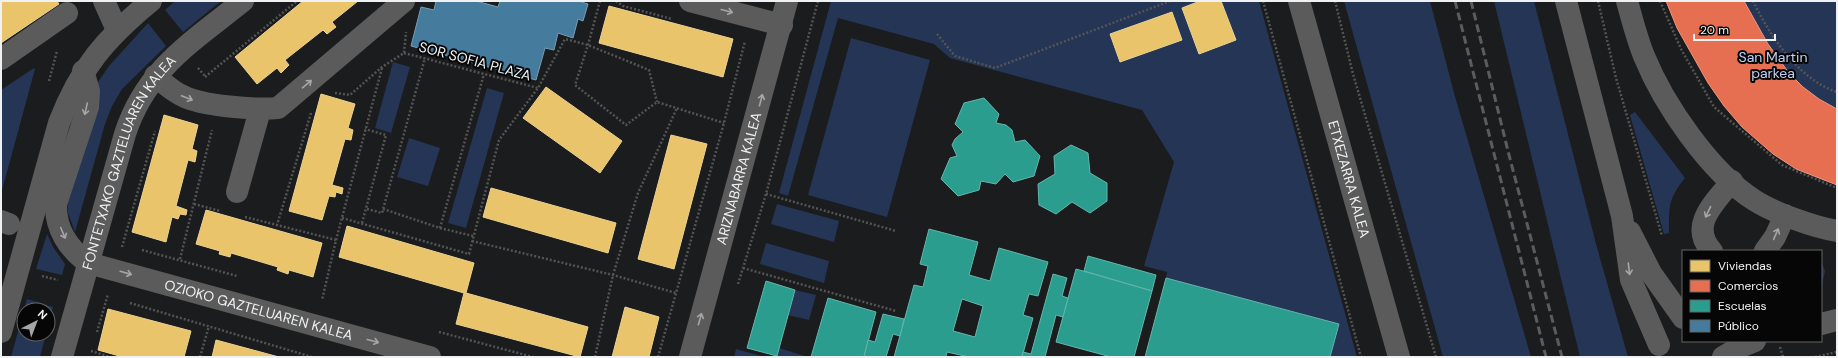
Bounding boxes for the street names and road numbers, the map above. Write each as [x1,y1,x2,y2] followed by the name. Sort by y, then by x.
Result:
[417,37,533,85] street label: SOR SOFIA PLAZA
[78,52,180,272] street label: FONTETXAKO GAZTELUAREN KALEA
[712,110,765,247] street label: ARIZNABARRA KALEA
[1324,119,1374,240] street label: ETXEZARRA KALEA
[162,275,355,344] street label: OZIOKO GAZTELUAREN KALEA

